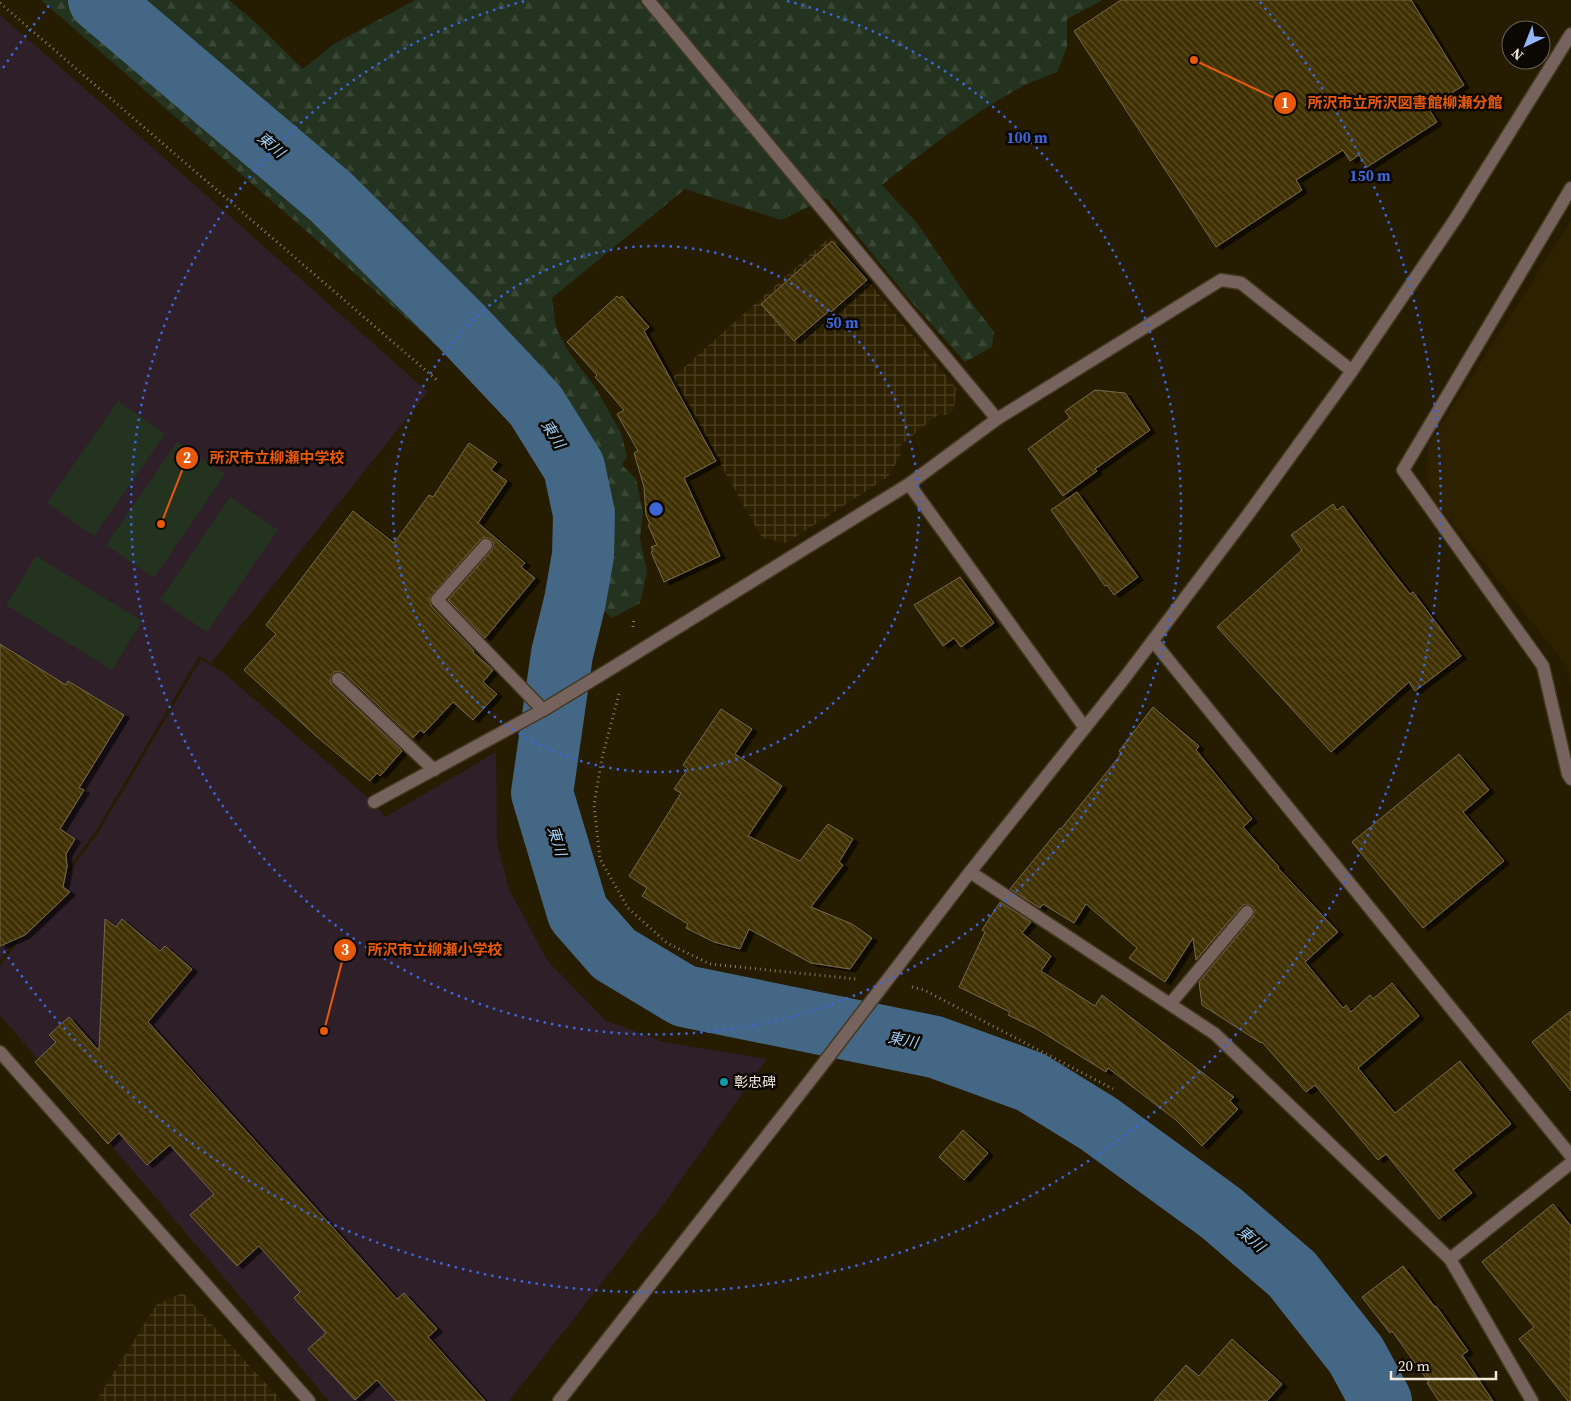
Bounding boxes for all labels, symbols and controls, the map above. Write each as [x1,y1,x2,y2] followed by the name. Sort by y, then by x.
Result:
[1501,20,1551,70] north arrow
[1507,44,1528,65] text: N
[1273,88,1513,118] callout: 所沢市立所沢図書館柳瀬分館
[1281,92,1289,113] text: 1
[1307,92,1503,113] text: 所沢市立所沢図書館柳瀬分館
[253,127,291,164] water label: 東川
[1006,127,1048,148] text: 100 m
[1349,165,1391,186] text: 150 m
[825,312,859,333] text: 50 m
[537,415,571,454] water label: 東川
[175,443,355,473] callout: 所沢市立柳瀬中学校
[183,447,191,468] text: 2
[209,447,345,468] text: 所沢市立柳瀬中学校
[647,500,665,518] centre of rings
[543,823,572,860] water label: 東川
[333,935,513,965] callout: 所沢市立柳瀬小学校
[341,939,349,960] text: 3
[367,939,503,960] text: 所沢市立柳瀬小学校
[886,1026,922,1053] water label: 東川
[734,1072,776,1092] place label: 彰忠碑
[718,1076,730,1088] marker: 彰忠碑
[1233,1221,1271,1258] water label: 東川
[1391,1348,1496,1380] scale bar
[1398,1355,1430,1376] text: 20 m

